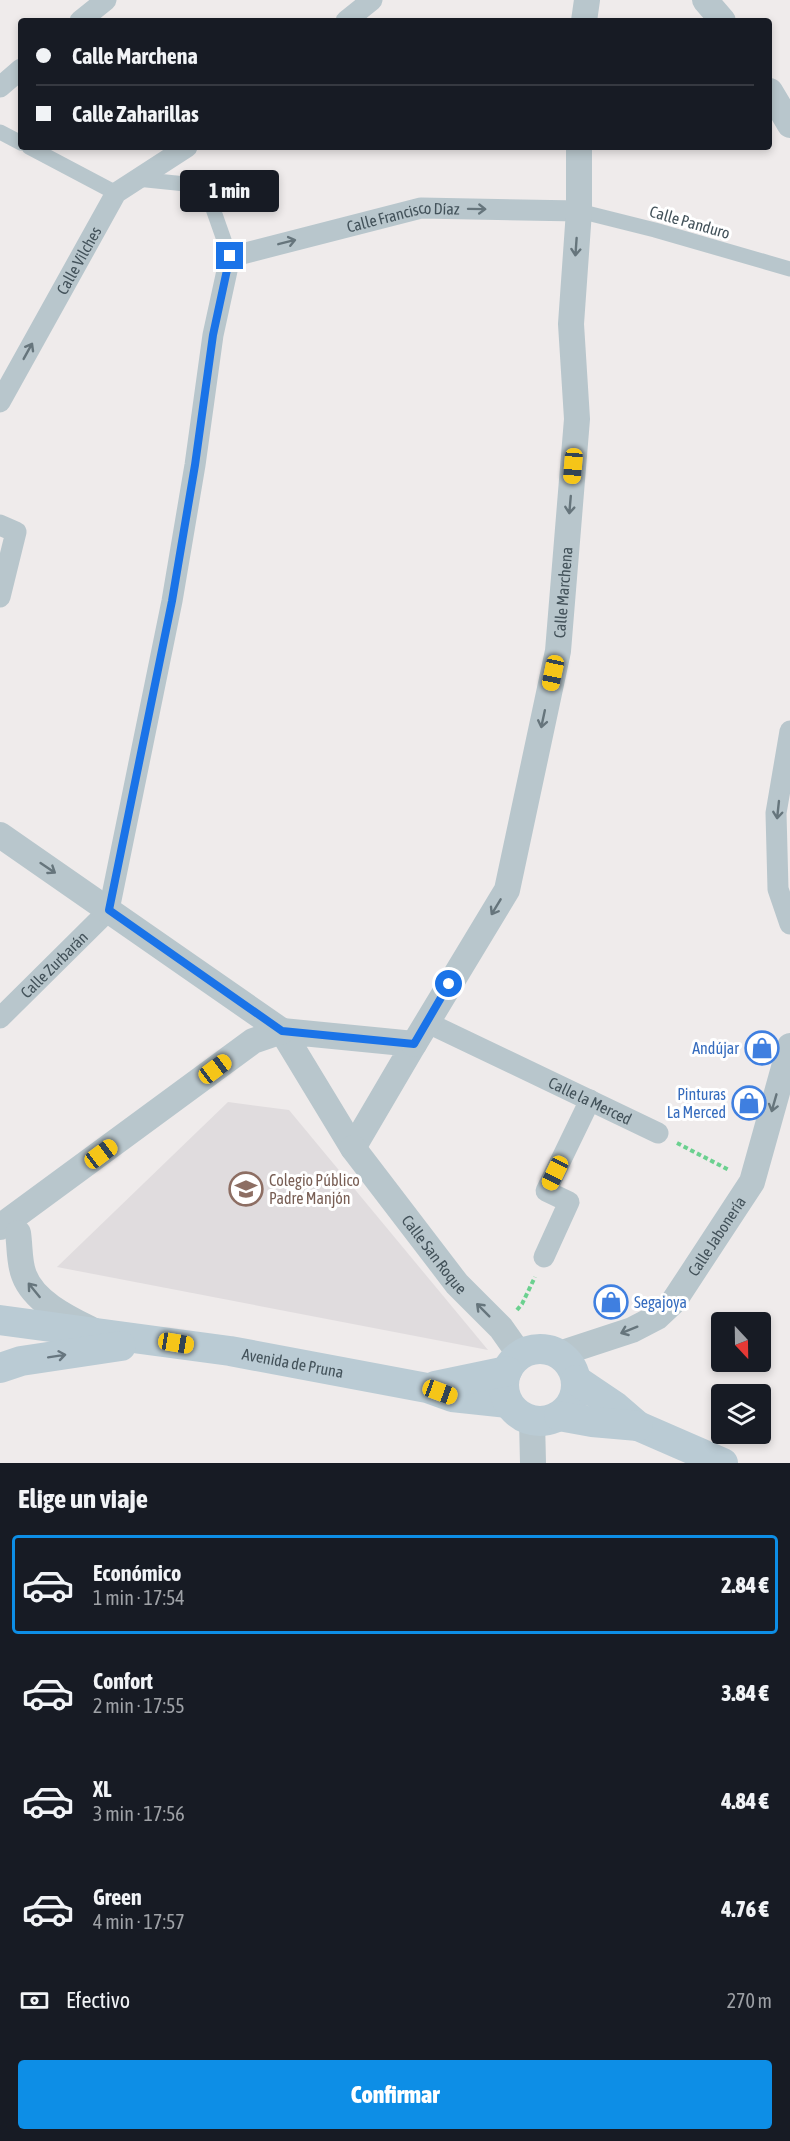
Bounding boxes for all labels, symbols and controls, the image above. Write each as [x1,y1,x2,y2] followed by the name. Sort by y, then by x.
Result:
[72,43,198,69] text: Calle Marchena
[72,101,199,127] text: Calle Zaharillas
[180,169,280,211] callout: 1 min
[209,179,250,202] text: 1 min
[345,199,460,236] street label: Calle Francisco Díaz
[648,202,732,242] street label: Calle Panduro
[467,203,487,215] one-way arrow
[53,223,105,297] street label: Calle Vilches
[277,236,296,247] one-way arrow
[571,237,582,257] one-way arrow
[216,242,243,269] route end
[22,343,34,360] one-way arrow
[562,447,584,485] car
[564,494,575,514] one-way arrow
[550,546,575,639] street label: Calle Marchena
[540,654,566,692] car
[537,708,548,728] one-way arrow
[772,799,783,819] one-way arrow
[40,862,56,874] one-way arrow
[490,898,502,915] one-way arrow
[17,928,91,1001] street label: Calle Zurbarán
[435,970,462,997] route start
[744,1030,780,1066] shop icon: Andújar
[692,1039,739,1058] place label: Andújar
[195,1051,235,1087] car
[546,1073,635,1128] street label: Calle la Merced
[667,1085,726,1121] place label: Pinturas La Merced
[731,1085,767,1121] shop icon: Pinturas La Merced
[768,1093,779,1112] one-way arrow
[81,1136,121,1172] car
[539,1153,571,1193] car
[228,1171,264,1207] school or university icon: Colegio Público Padre Manjón
[269,1171,360,1208] place label: Colegio Público Padre Manjón
[684,1193,749,1279] street label: Calle Jabonería
[398,1211,471,1298] street label: Calle San Roque
[28,1282,41,1298] one-way arrow
[593,1284,629,1320] shop icon: Segajoya
[634,1293,687,1312] place label: Segajoya
[476,1302,491,1317] one-way arrow
[711,1312,771,1372] north arrow
[711,1312,771,1444] map controls
[620,1326,639,1337] one-way arrow
[157,1331,195,1355] car
[241,1344,345,1381] street label: Avenida de Pruna
[46,1350,66,1361] one-way arrow
[420,1377,460,1407] car
[711,1384,771,1444] button: layers
[18,1483,148,1514] text: Elige un viaje
[21,1558,75,1612] icon: car
[93,1560,181,1586] text: Económico
[721,1572,769,1598] text: 2.84 €
[93,1586,185,1609] text: 1 min · 17:54
[21,1666,75,1720] icon: car
[93,1668,153,1694] text: Confort
[721,1680,769,1706] text: 3.84 €
[93,1694,185,1717] text: 2 min · 17:55
[21,1774,75,1828] icon: car
[93,1776,111,1802] text: XL
[721,1788,769,1814] text: 4.84 €
[93,1802,185,1825] text: 3 min · 17:56
[21,1882,75,1936] icon: car
[93,1884,142,1910] text: Green
[721,1896,769,1922] text: 4.76 €
[93,1910,185,1933] text: 4 min · 17:57
[18,1984,51,2017] icon: cash
[66,1987,130,2013] text: Efectivo
[727,1989,772,2012] text: 270 m
[18,2060,772,2129] button: Confirmar

